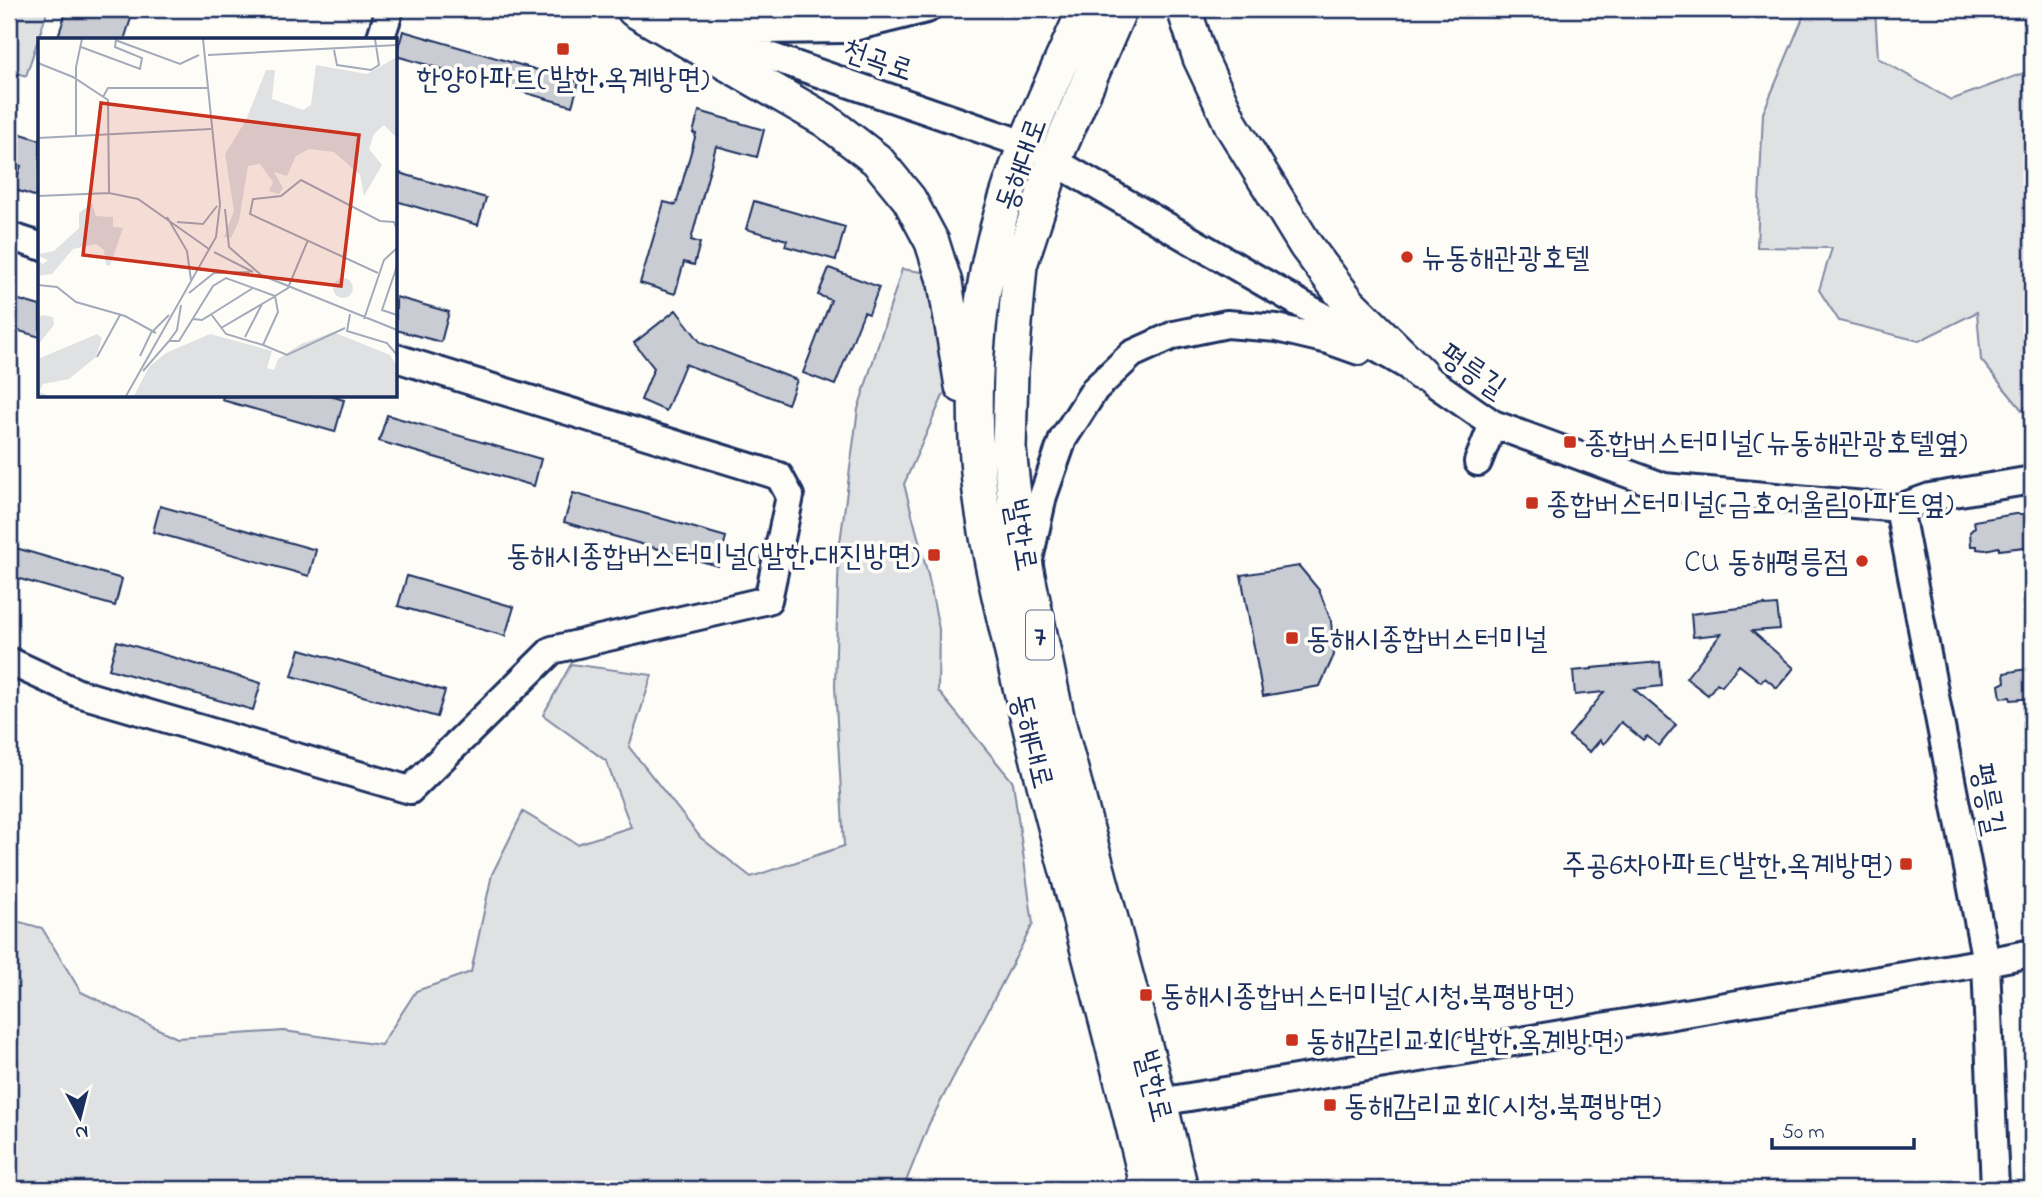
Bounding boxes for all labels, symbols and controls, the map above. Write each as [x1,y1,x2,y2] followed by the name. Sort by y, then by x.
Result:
[836,29,918,94] street label: 천곡로
[38,38,397,397] inset map
[555,41,571,57] marker: 한양아파트(발한.옥계방면)
[416,59,710,103] place label: 한양아파트(발한.옥계방면)
[986,112,1060,218] street label: 동해대로
[1421,238,1590,282] place label: 뉴동해관광호텔
[1399,249,1415,265] marker: 뉴동해관광호텔
[1429,334,1514,411] street label: 평릉길
[1584,423,1968,467] place label: 종합버스터미널(뉴동해관광호텔옆)
[1562,434,1578,450] marker: 종합버스터미널(뉴동해관광호텔옆)
[1546,484,1954,528] place label: 종합버스터미널(금호어울림아파트옆)
[1524,495,1540,511] marker: 종합버스터미널(금호어울림아파트옆)
[991,496,1047,575] street label: 발한로
[506,536,920,580] place label: 동해시종합버스터미널(발한.대진방면)
[1684,542,1848,586] place label: CU 동해평릉점
[926,547,942,563] marker: 동해시종합버스터미널(발한.대진방면)
[1854,553,1870,569] marker: CU 동해평릉점
[1026,610,1054,660] road number: 7
[1306,619,1547,663] place label: 동해시종합버스터미널
[1284,630,1300,646] marker: 동해시종합버스터미널
[997,690,1063,794] street label: 동해대로
[1958,760,2015,839] street label: 평릉길
[1562,845,1892,889] place label: 주공6차아파트(발한.옥계방면)
[1898,856,1914,872] marker: 주공6차아파트(발한.옥계방면)
[1160,976,1574,1020] place label: 동해시종합버스터미널(시청.북평방면)
[1138,987,1154,1003] marker: 동해시종합버스터미널(시청.북평방면)
[1306,1021,1623,1065] place label: 동해감리교회(발한.옥계방면)
[1284,1032,1300,1048] marker: 동해감리교회(발한.옥계방면)
[1122,1046,1182,1127] street label: 발한로
[46,1082,116,1152] north arrow
[1344,1086,1661,1130] place label: 동해감리교회(시청.북평방면)
[1322,1097,1338,1113] marker: 동해감리교회(시청.북평방면)
[1772,1107,1913,1151] scale bar
[74,1117,90,1146] text: N
[1782,1118,1825,1148] text: 50 m

